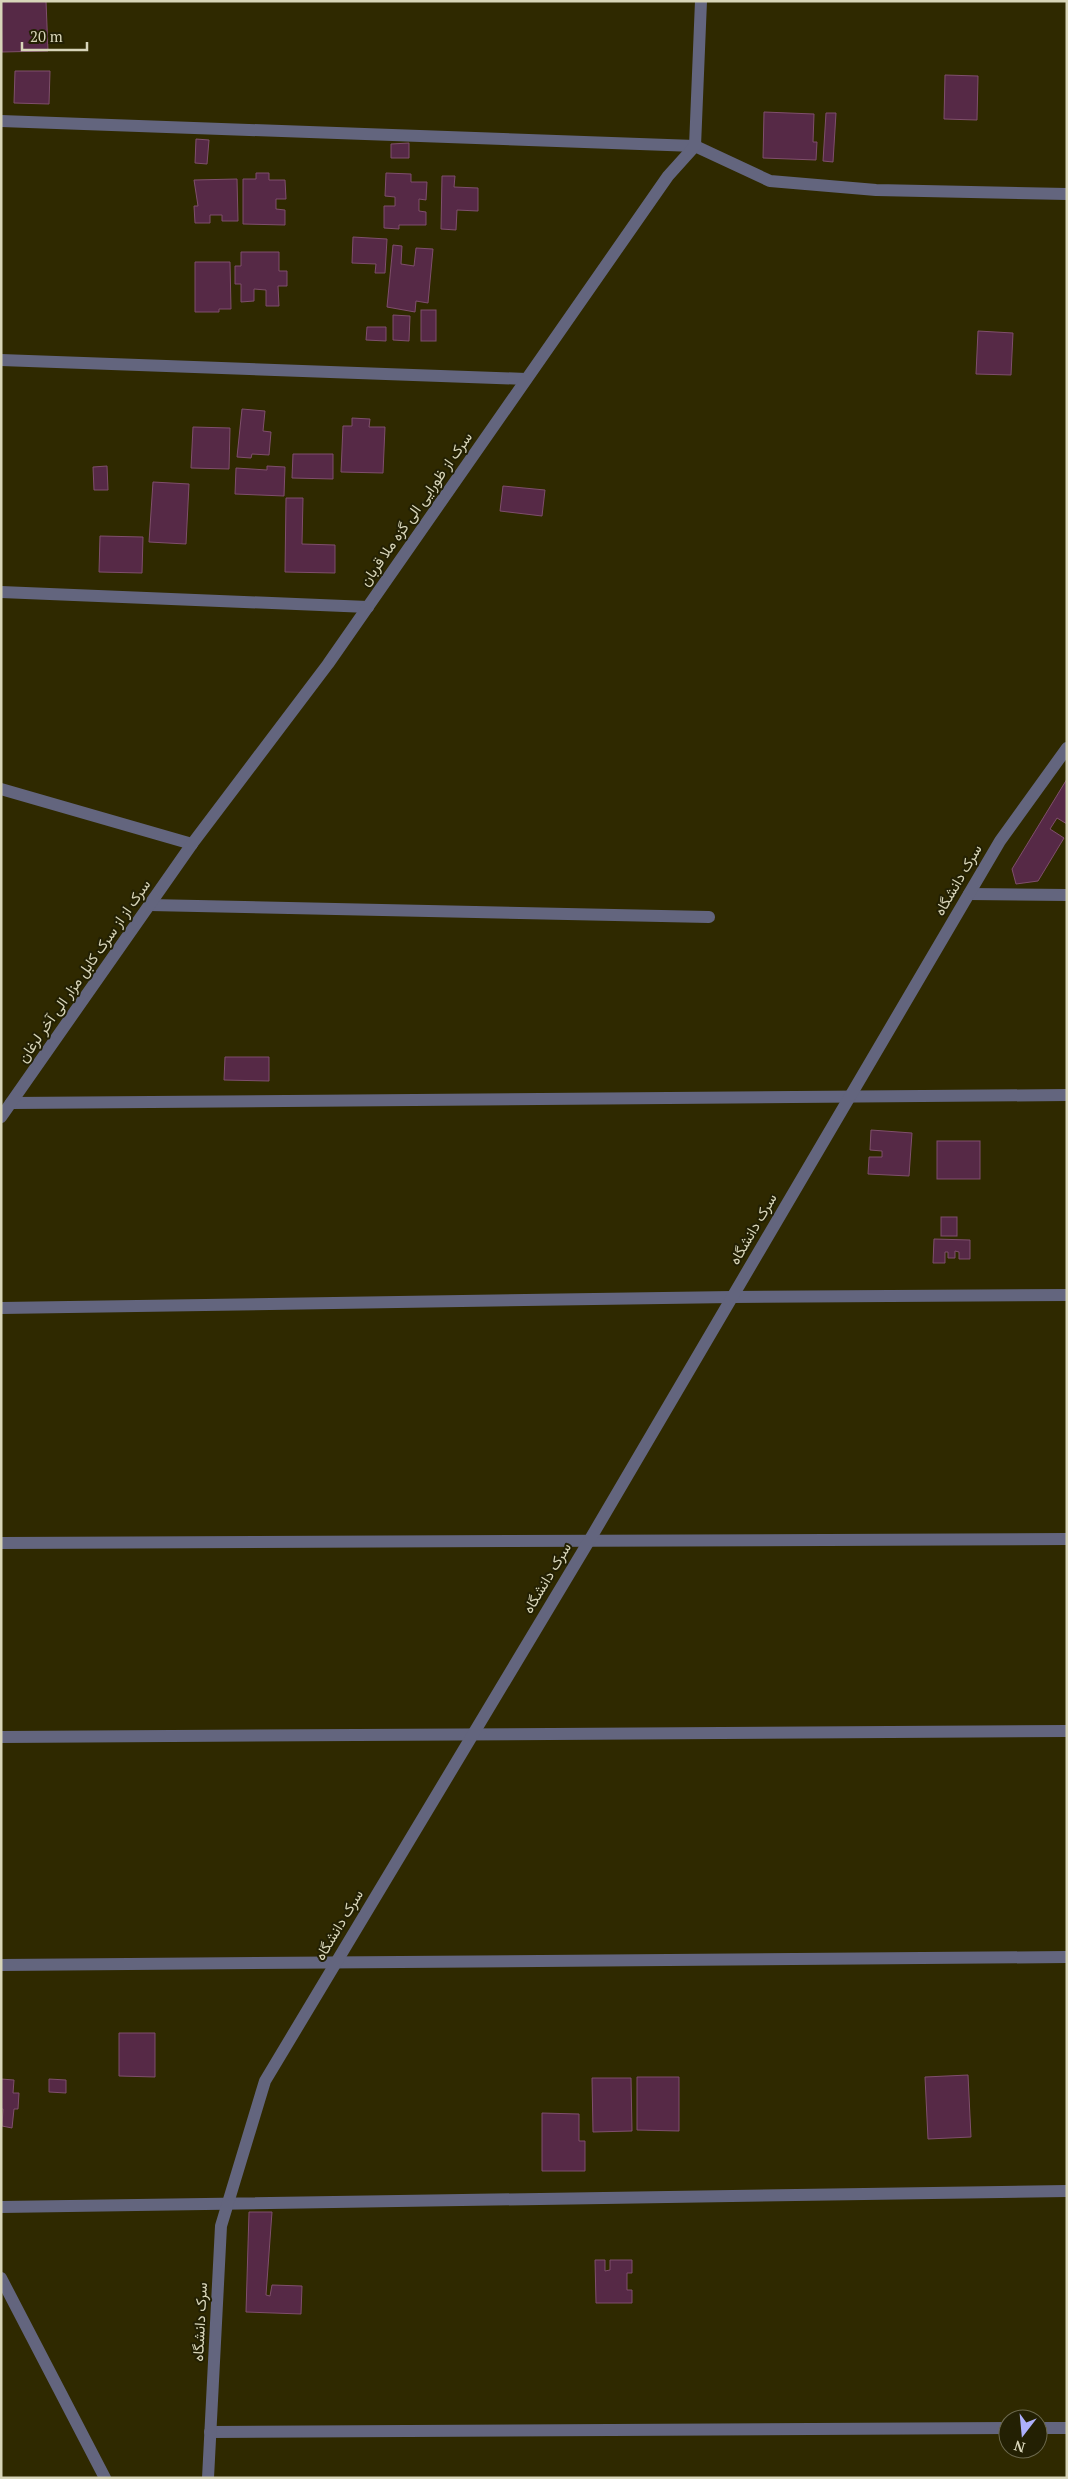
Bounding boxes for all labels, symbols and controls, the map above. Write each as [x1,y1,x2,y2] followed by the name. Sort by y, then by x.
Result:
[22,20,88,52] scale bar
[30,26,63,46] text: 20 m
[354,427,477,590] street label: سرک از ظورایی الی گزه ملا قربان
[929,840,986,919] street label: سرک دانشگاه
[12,875,155,1067] street label: سرک از از سرک کابل مزار الی آخر لرغان
[724,1189,781,1268] street label: سرک دانشگاه
[517,1538,575,1617] street label: سرک دانشگاه
[309,1885,367,1964] street label: سرک دانشگاه
[187,2282,211,2362] street label: سرک دانشگاه
[998,2409,1048,2459] north arrow
[1011,2436,1027,2458] text: N

